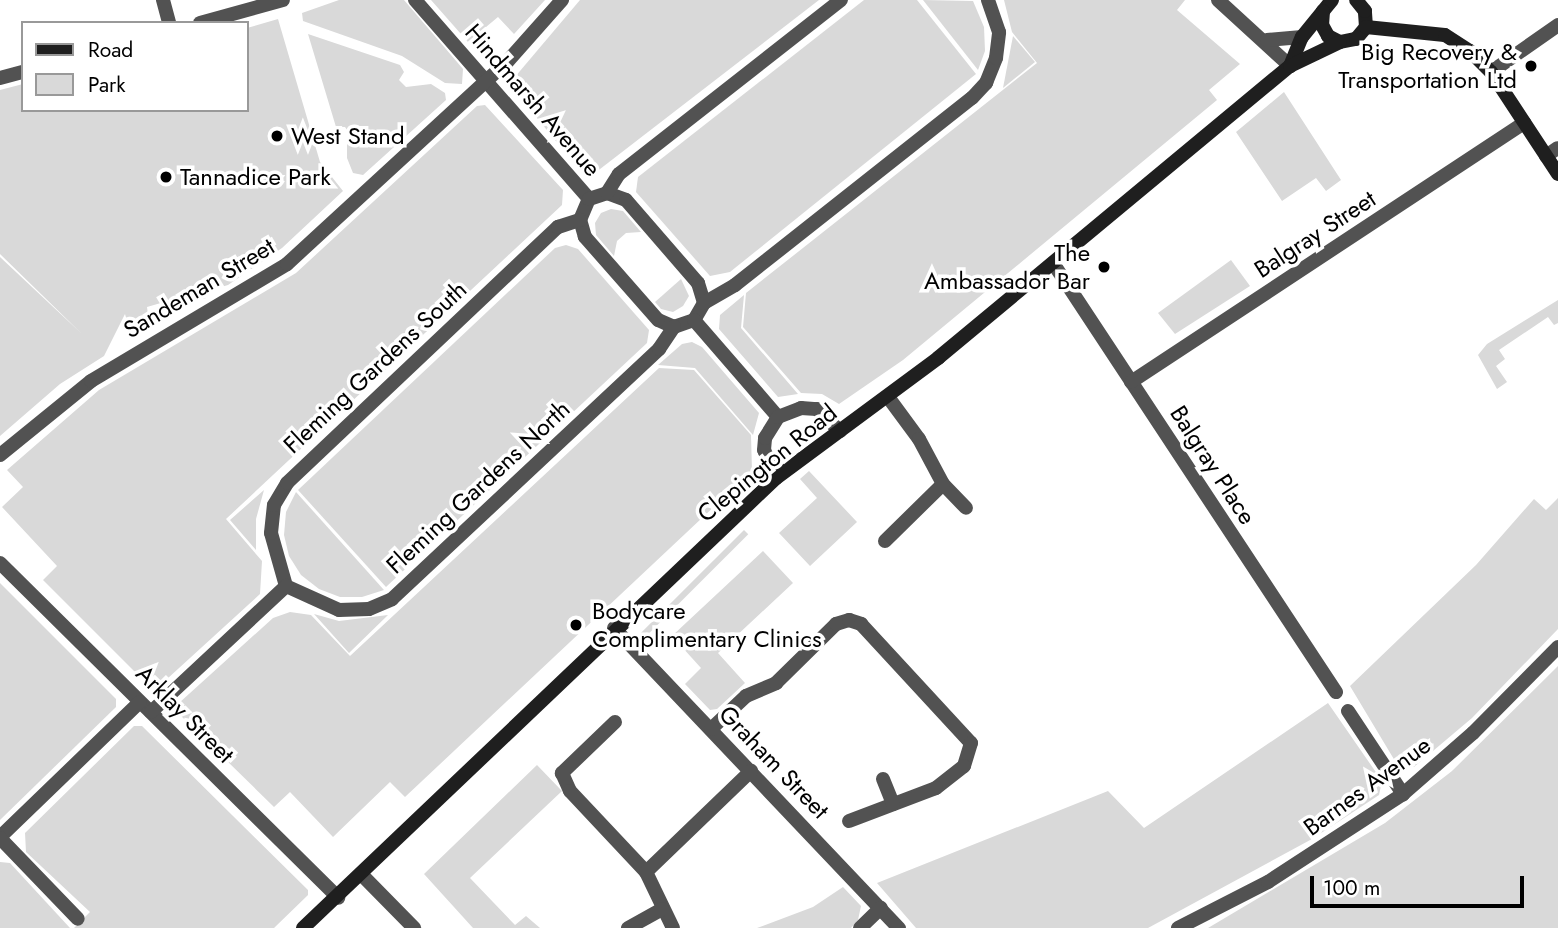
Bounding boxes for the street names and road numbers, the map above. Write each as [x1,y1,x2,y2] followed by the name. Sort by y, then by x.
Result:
[459,18,607,182] street label: Hindmarsh Avenue
[1249,184,1381,284] street label: Balgray Street
[118,232,280,344] street label: Sandeman Street
[278,275,472,459] street label: Fleming Gardens South
[380,394,576,580] street label: Fleming Gardens North
[692,398,842,528] street label: Clepington Road
[1164,400,1262,530] street label: Balgray Place
[130,659,240,769] street label: Arklay Street
[713,700,835,824] street label: Graham Street
[1298,730,1436,842] street label: Barnes Avenue

